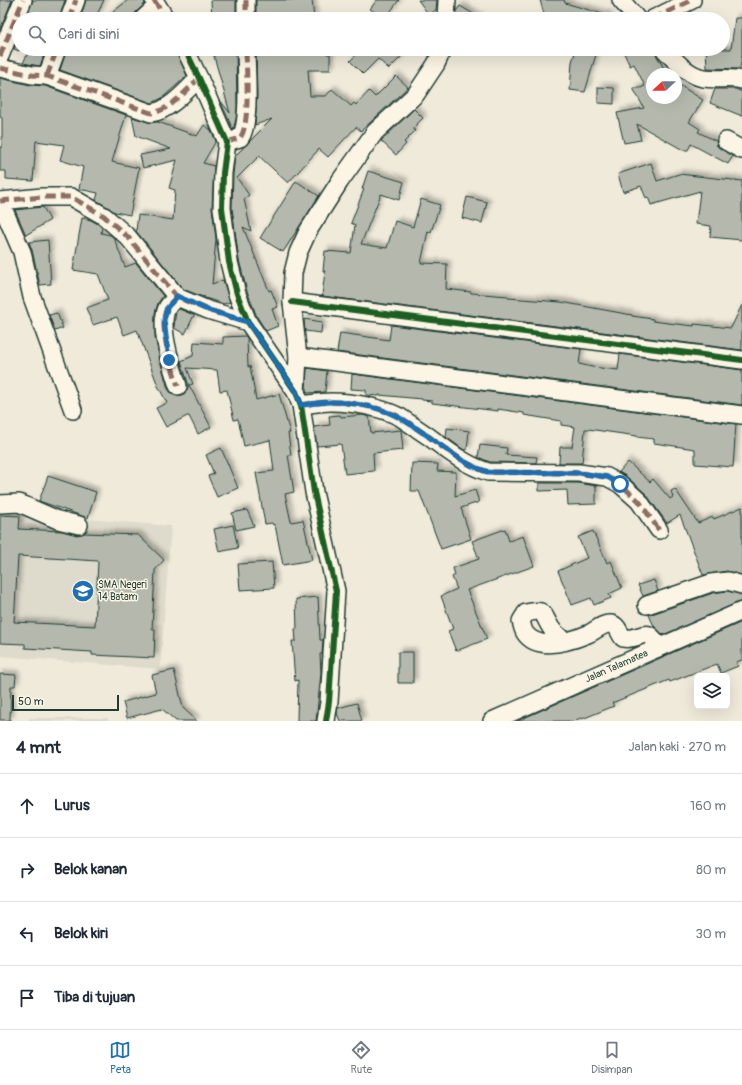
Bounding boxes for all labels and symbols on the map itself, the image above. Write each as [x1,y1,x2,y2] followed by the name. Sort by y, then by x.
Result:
[646,68,682,104] north arrow
[160,351,178,369] route end
[611,475,629,493] route start
[70,578,96,604] school or university icon: SMA Negeri 14 Batam
[98,579,147,603] place label: SMA Negeri 14 Batam
[583,647,650,685] street label: Jalan Talamatea
[12,693,119,712] scale bar

